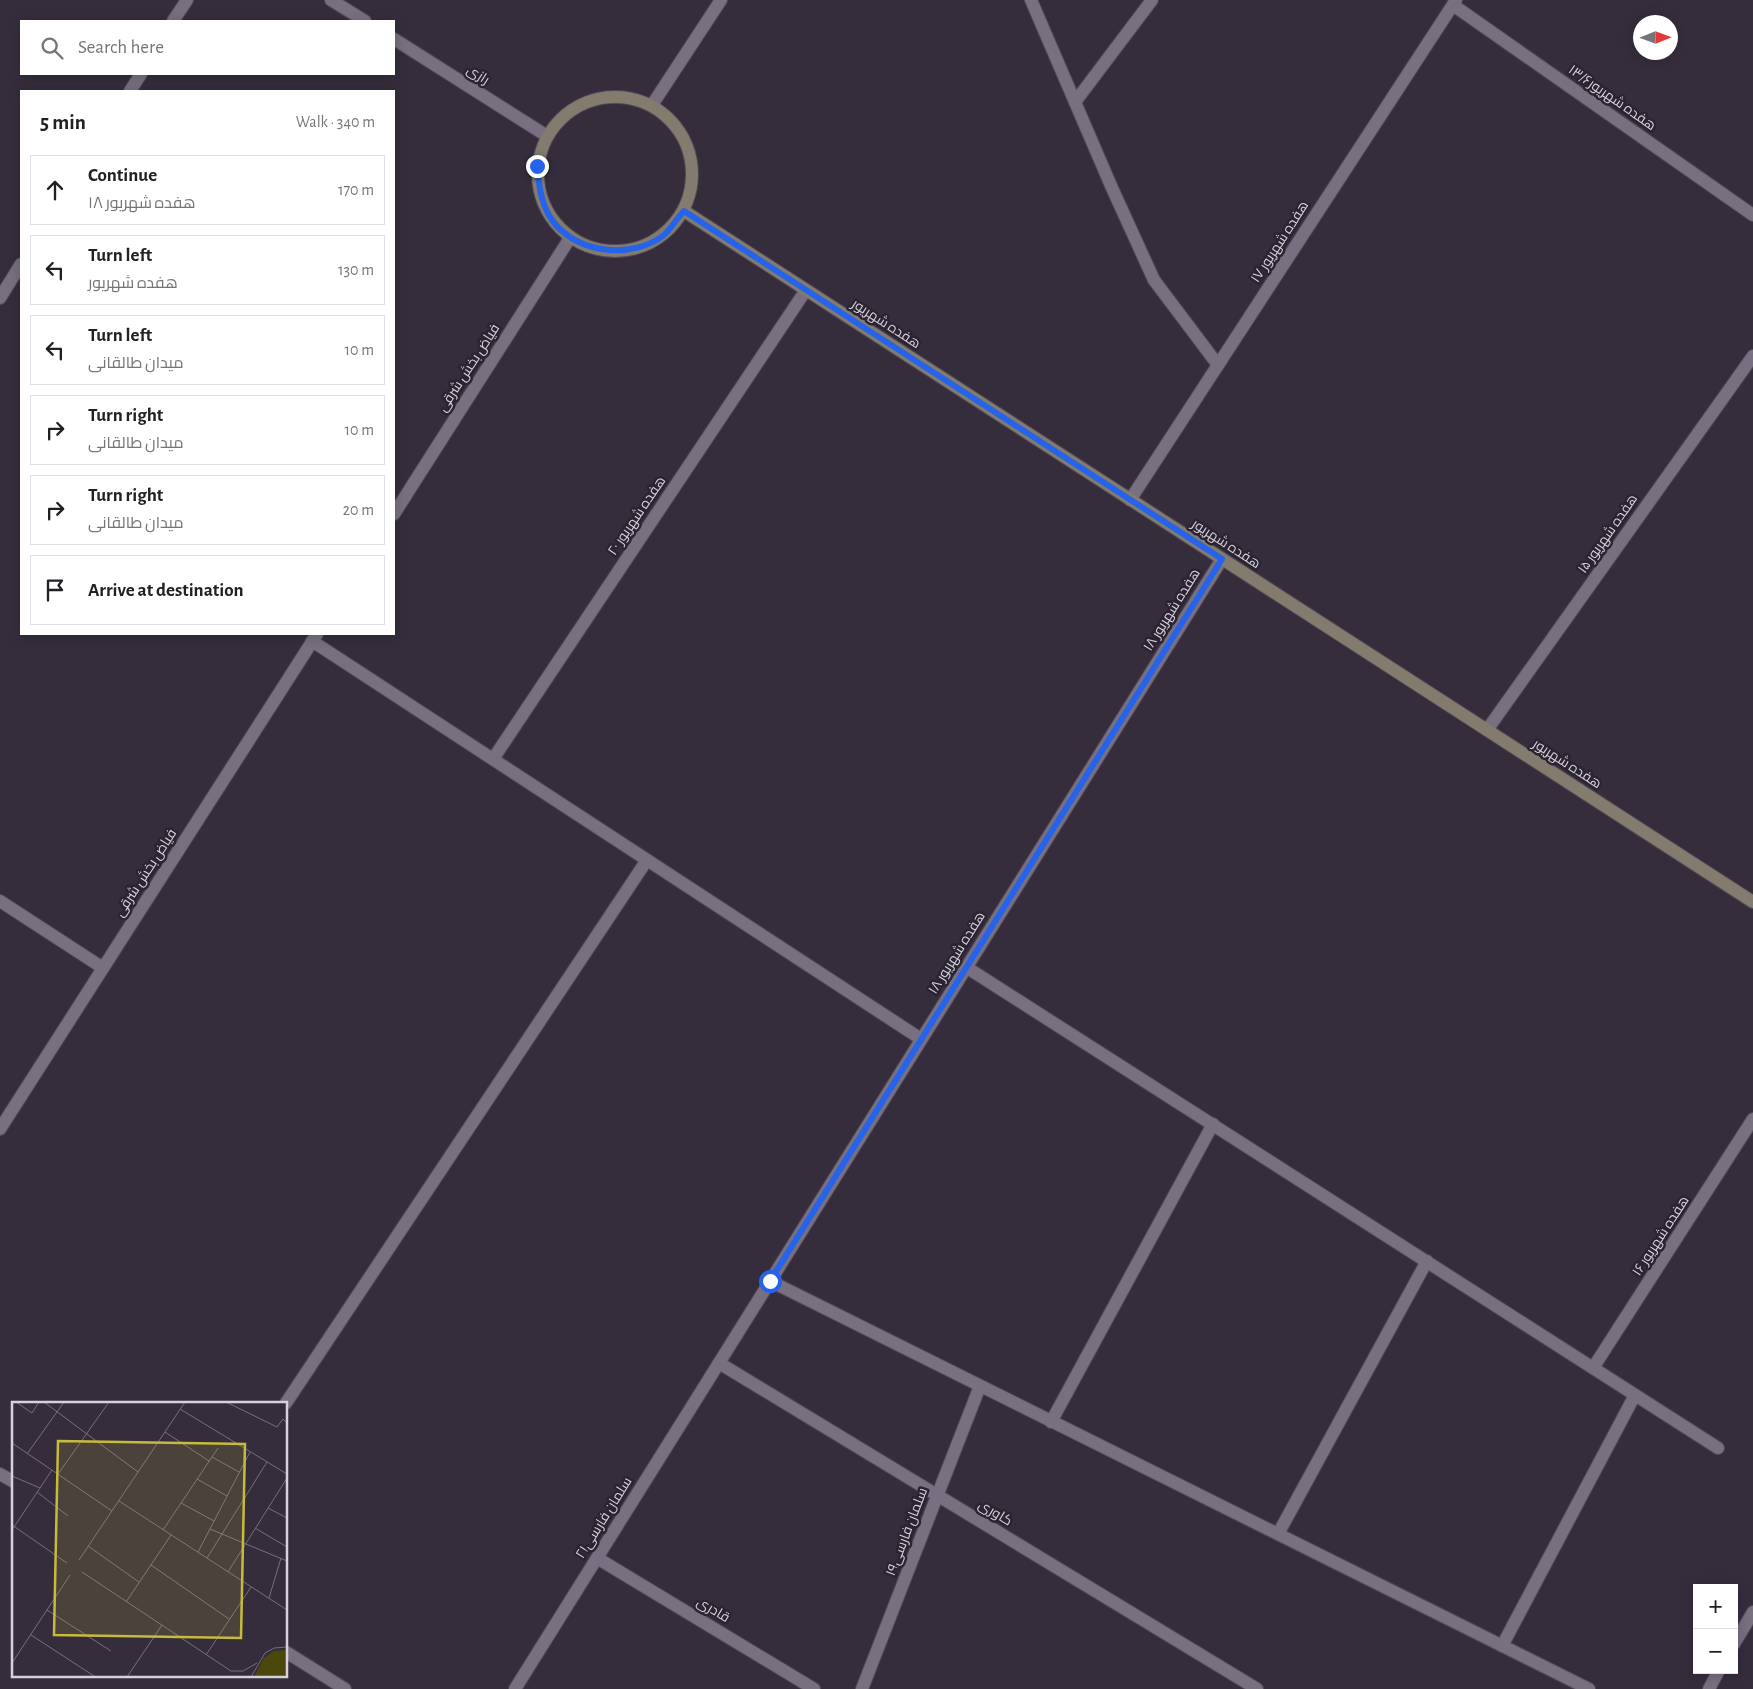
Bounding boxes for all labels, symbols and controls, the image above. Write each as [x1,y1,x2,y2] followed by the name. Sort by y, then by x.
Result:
[1633,15,1678,60] north arrow
[20,20,395,75] search box
[38,34,66,62] icon: search
[78,38,164,57] text: Search here
[464,63,492,87] street label: رازی
[1566,63,1658,133] street label: هفده شهریور۱۳/۶
[40,112,86,133] text: 5 min
[296,114,375,130] text: Walk · 340 m
[526,155,549,178] route end
[88,166,157,185] text: Continue
[41,176,69,204] icon: ahead
[338,182,374,198] text: 170 m
[88,195,195,211] text: هفده شهریور ۱۸
[1249,199,1311,285] street label: هفده شهریور ۱۷
[88,246,152,265] text: Turn left
[41,256,69,284] icon: left
[338,262,374,278] text: 130 m
[88,275,178,291] text: هفده شهریور
[848,296,923,351] street label: هفده شهریور
[436,322,502,414] street label: فیاض بخش شرقی
[88,326,152,345] text: Turn left
[41,336,69,364] icon: left
[345,342,374,358] text: 10 m
[88,355,184,371] text: میدان طالقانی
[88,406,163,425] text: Turn right
[41,416,69,444] icon: right
[345,422,374,438] text: 10 m
[88,435,184,451] text: میدان طالقانی
[606,474,668,558] street label: هفده شهریور ۲۰
[88,486,163,505] text: Turn right
[1576,492,1640,576] street label: هفده شهریور ۱۵
[41,496,69,524] icon: right
[343,502,374,518] text: 20 m
[88,515,184,531] text: میدان طالقانی
[1188,516,1263,571] street label: هفده شهریور
[1141,566,1203,654] street label: هفده شهریور ۱۸
[41,576,69,604] icon: arrive
[88,581,244,600] text: Arrive at destination
[1529,736,1604,791] street label: هفده شهریور
[113,827,179,919] street label: فیاض بخش شرقی
[926,909,988,997] street label: هفده شهریور ۱۸
[1630,1194,1692,1278] street label: هفده شهریور ۱۶
[759,1270,782,1293] route start
[12,1402,288,1676] inset map
[573,1475,635,1561] street label: سلمان فارسی۲۱
[884,1486,930,1578] street label: سلمان فارسی۱۹
[976,1498,1014,1528] street label: کاوری
[1693,1584,1738,1674] map controls
[1693,1584,1738,1629] button: +
[694,1595,732,1625] street label: قادری
[1693,1629,1738,1674] button: −

